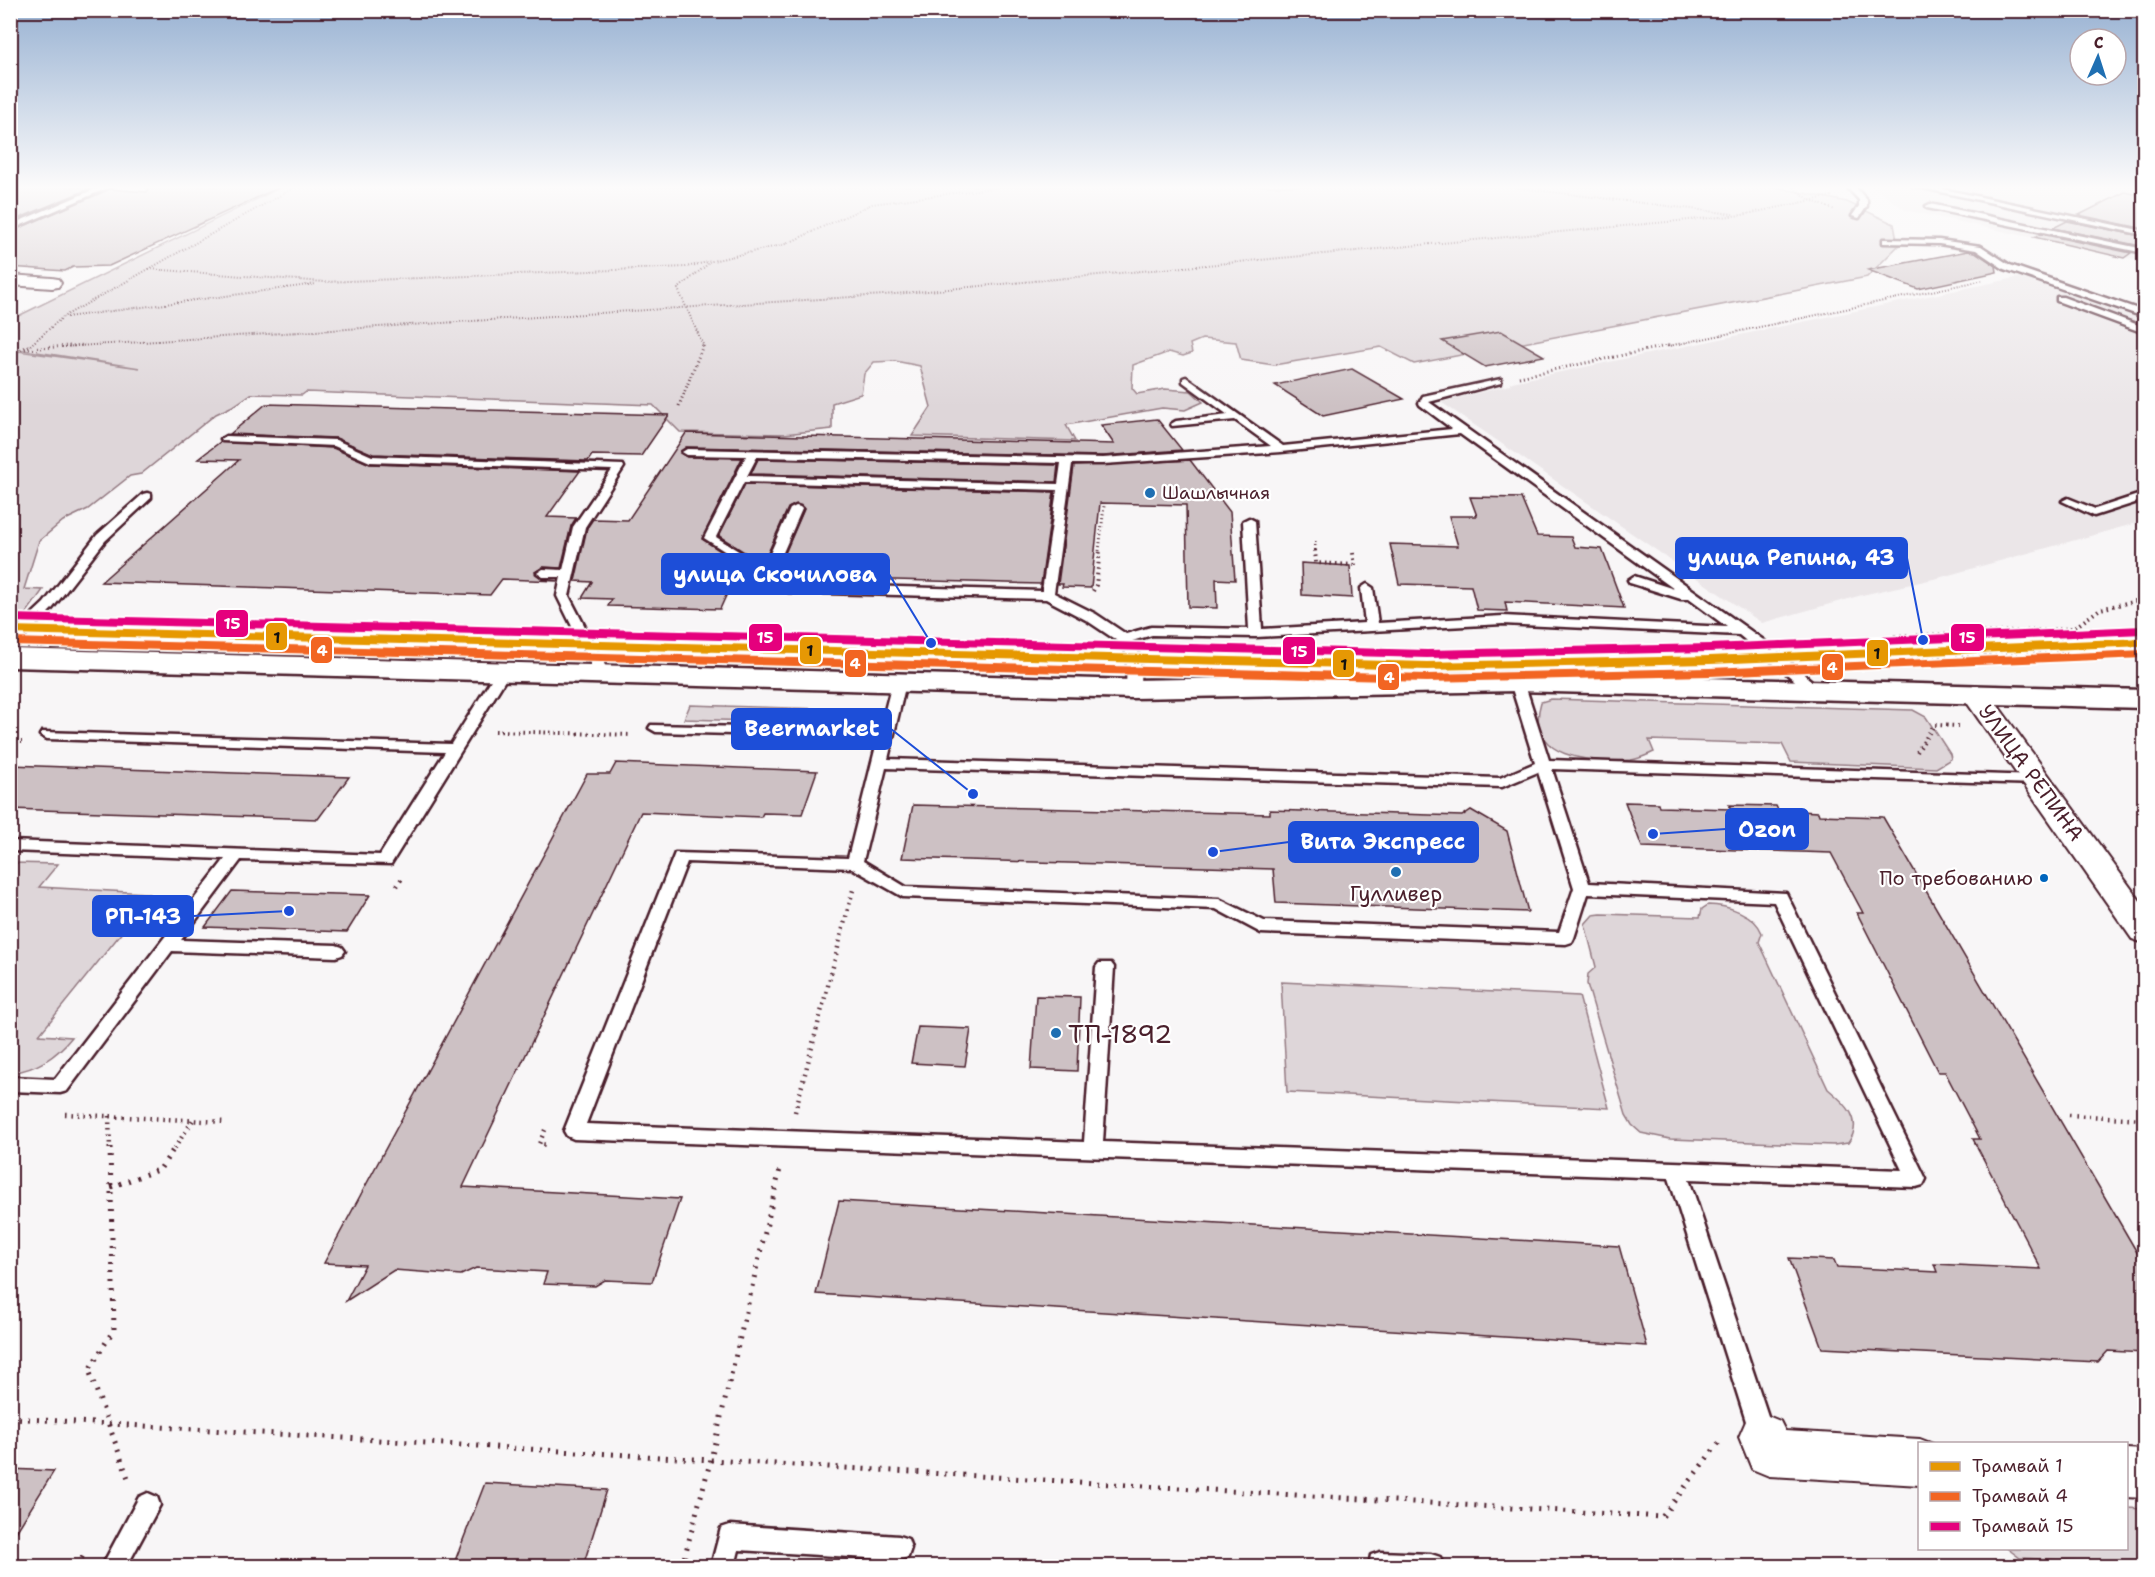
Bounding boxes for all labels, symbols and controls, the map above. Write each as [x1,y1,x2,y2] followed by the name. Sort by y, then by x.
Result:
[2068,27,2128,87] north arrow
[2093,32,2104,53] text: С
[1162,481,1270,505] place label: Шашлычная
[1143,486,1157,500] marker: Шашлычная
[1676,538,1907,578] callout: улица Репина, 43
[1687,543,1895,572] text: улица Репина, 43
[662,554,889,594] callout: улица Скочилова
[673,560,877,589] text: улица Скочилова
[215,609,249,638] line badge: 15
[223,613,241,634] text: 15
[265,622,288,651] line badge: 1
[748,623,783,652] line badge: 15
[1950,623,1985,652] line badge: 15
[273,627,281,648] text: 1
[756,627,774,648] text: 15
[1958,627,1976,648] text: 15
[310,636,333,664] line badge: 4
[799,636,822,665] line badge: 1
[1282,636,1316,665] line badge: 15
[1866,639,1889,667] line badge: 1
[316,640,328,661] text: 4
[806,640,814,661] text: 1
[1290,641,1308,662] text: 15
[1873,643,1881,664] text: 1
[844,649,867,678] line badge: 4
[1332,649,1355,678] line badge: 1
[849,653,861,674] text: 4
[1821,653,1844,681] line badge: 4
[1340,654,1348,675] text: 1
[1826,657,1838,678] text: 4
[1377,663,1400,691] line badge: 4
[1383,667,1395,688] text: 4
[1972,699,2090,847] street label: УЛИЦА РЕПИНА
[732,709,891,749] callout: Beermarket
[745,714,880,743] text: Beermarket
[1726,809,1808,849] callout: Ozon
[1738,815,1796,844] text: Ozon
[1289,822,1478,862] callout: Вита Экспресс
[1300,827,1466,856] text: Вита Экспресс
[1389,865,1403,879] marker: Гулливер
[1879,865,2033,891] place label: По требованию
[2038,872,2050,884] marker: По требованию
[1350,880,1442,908] place label: Гулливер
[93,896,193,936] callout: РП-143
[105,902,181,931] text: РП-143
[1068,1016,1172,1051] place label: ТП-1892
[1049,1026,1063,1040] marker: ТП-1892
[1918,1442,2128,1550] legend
[1972,1454,2063,1478] text: Трамвай 1
[1972,1484,2068,1508] text: Трамвай 4
[1972,1514,2074,1538] text: Трамвай 15

